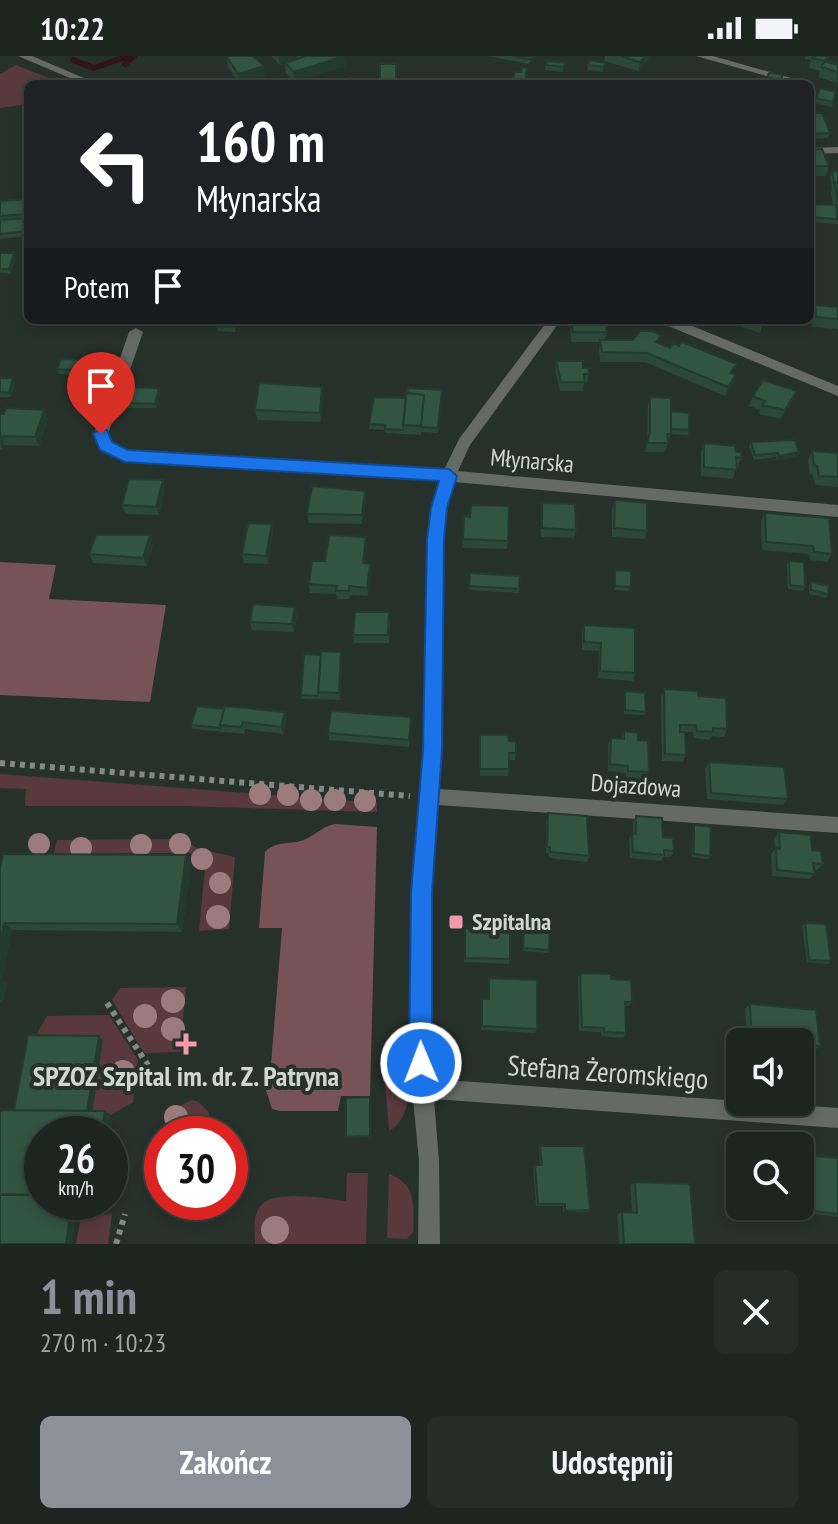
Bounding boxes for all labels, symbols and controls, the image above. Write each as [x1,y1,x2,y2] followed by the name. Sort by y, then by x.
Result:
[40,9,105,48] text: 10:22
[196,105,325,177] text: 160 m
[64,112,168,216] icon: left
[196,175,322,222] text: Młynarska
[146,264,190,308] icon: arrive
[64,267,130,306] text: Potem
[67,352,135,434] pin
[79,364,123,408] icon: arrive
[489,441,575,480] street label: Młynarska
[590,767,682,804] street label: Dojazdowa
[472,906,551,937] place label: Szpitalna
[447,913,465,931] marker: Szpitalna
[379,1021,463,1105] position arrow
[726,1028,814,1220] map controls
[726,1028,814,1116] button: sound
[175,1033,197,1055] marker: SPZOZ Szpital im. dr. Z. Patryna
[506,1046,710,1097] street label: Stefana Żeromskiego
[33,1057,339,1094] place label: SPZOZ Szpital im. dr. Z. Patryna
[144,1116,248,1220] speed limit sign: 30
[57,1132,95,1184] text: 26
[726,1132,814,1220] button: search
[58,1175,94,1201] text: km/h
[40,1265,137,1327] text: 1 min
[714,1270,798,1354] button: close
[40,1326,166,1359] text: 270 m · 10:23
[40,1416,411,1508] button: Zakończ
[427,1416,798,1508] button: Udostępnij

